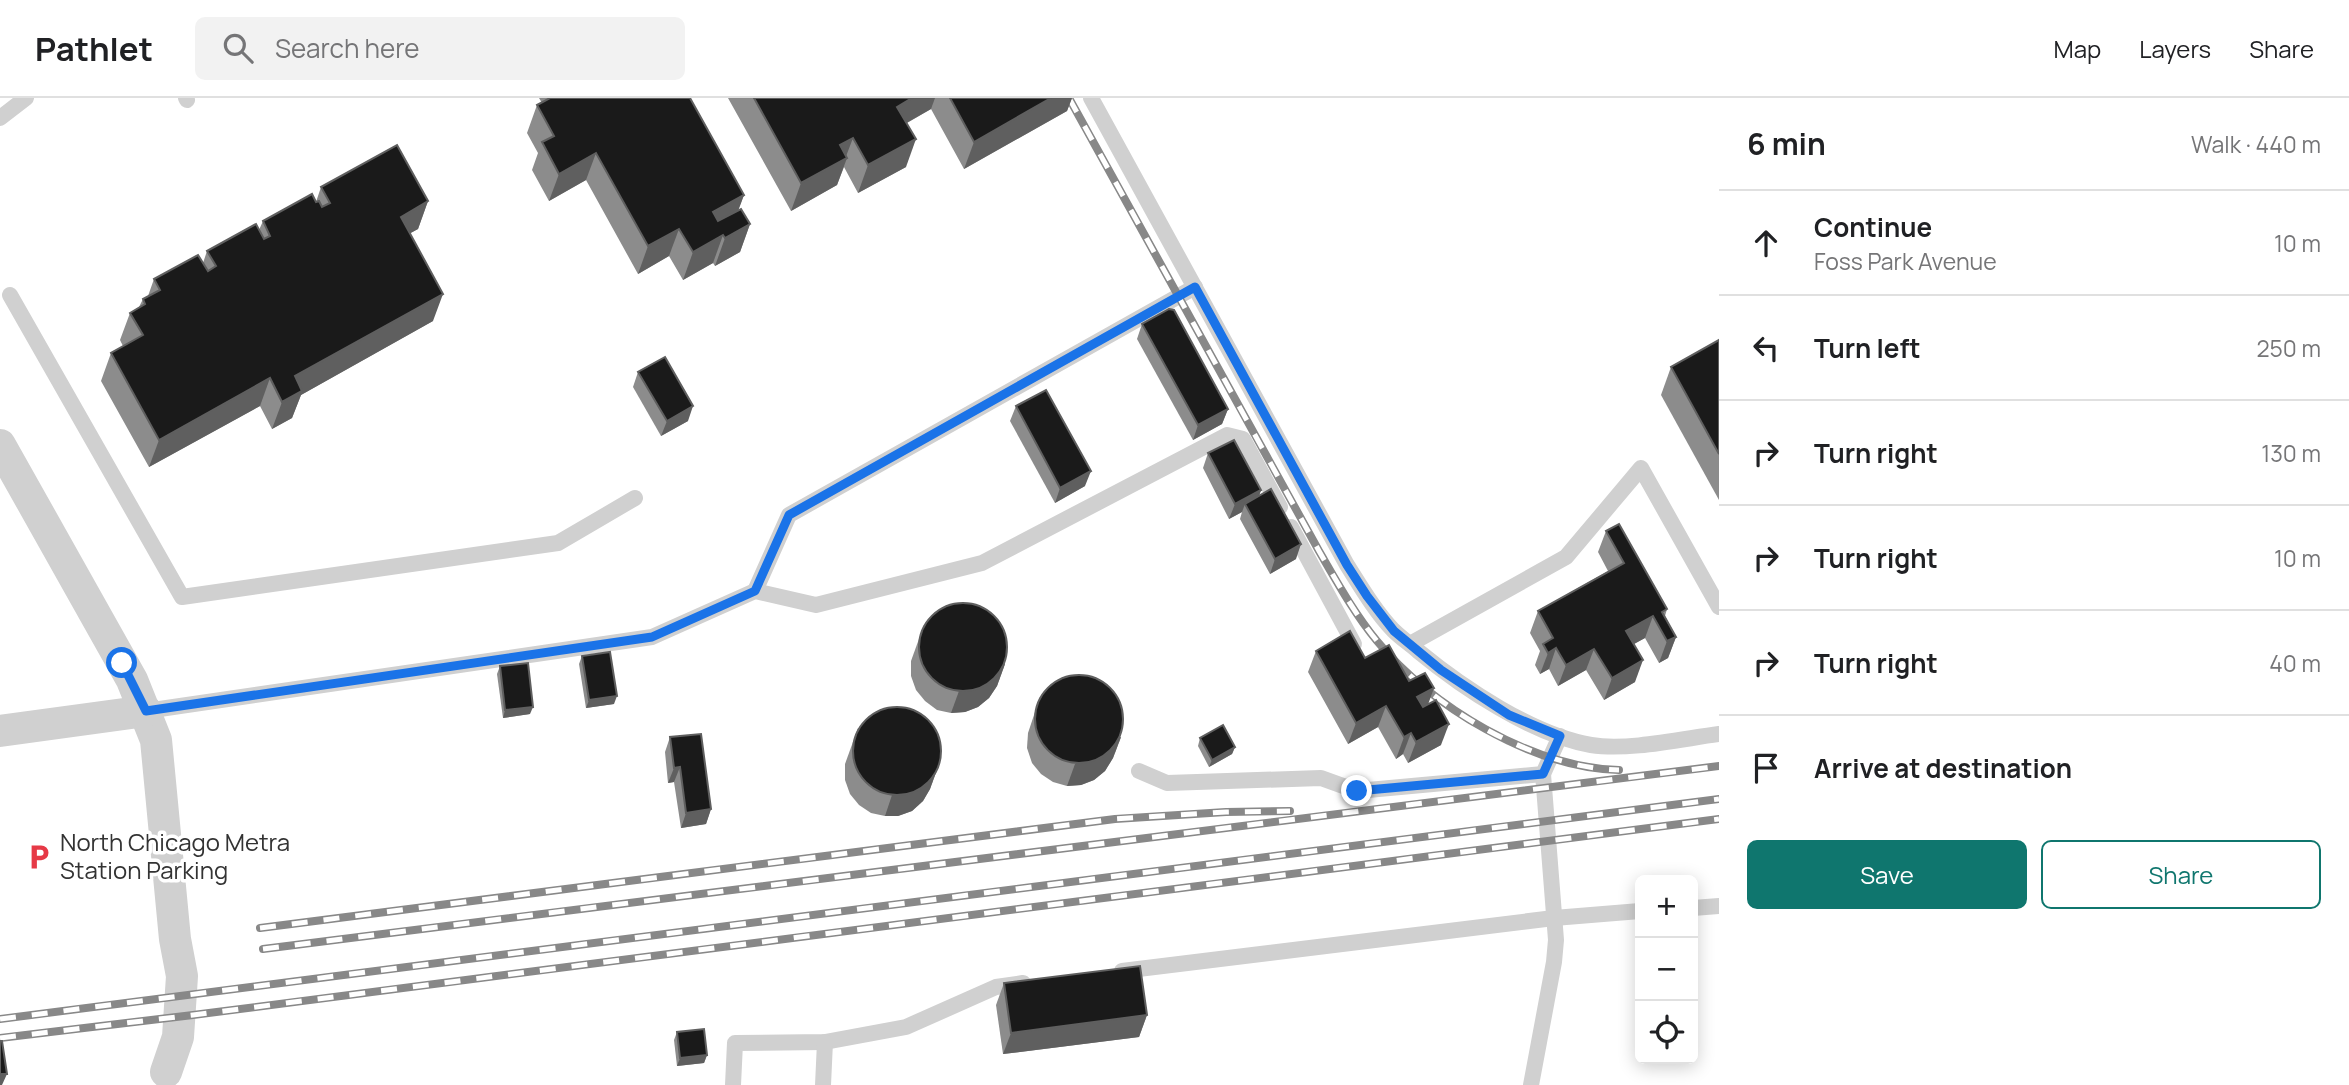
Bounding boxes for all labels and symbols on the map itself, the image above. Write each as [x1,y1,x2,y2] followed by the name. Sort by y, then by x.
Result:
[106,647,137,678] route start
[1341,775,1372,806] route end
[60,825,290,886] place label: North Chicago Metra Station Parking
[24,842,54,872] parking icon: North Chicago Metra Station Parking

